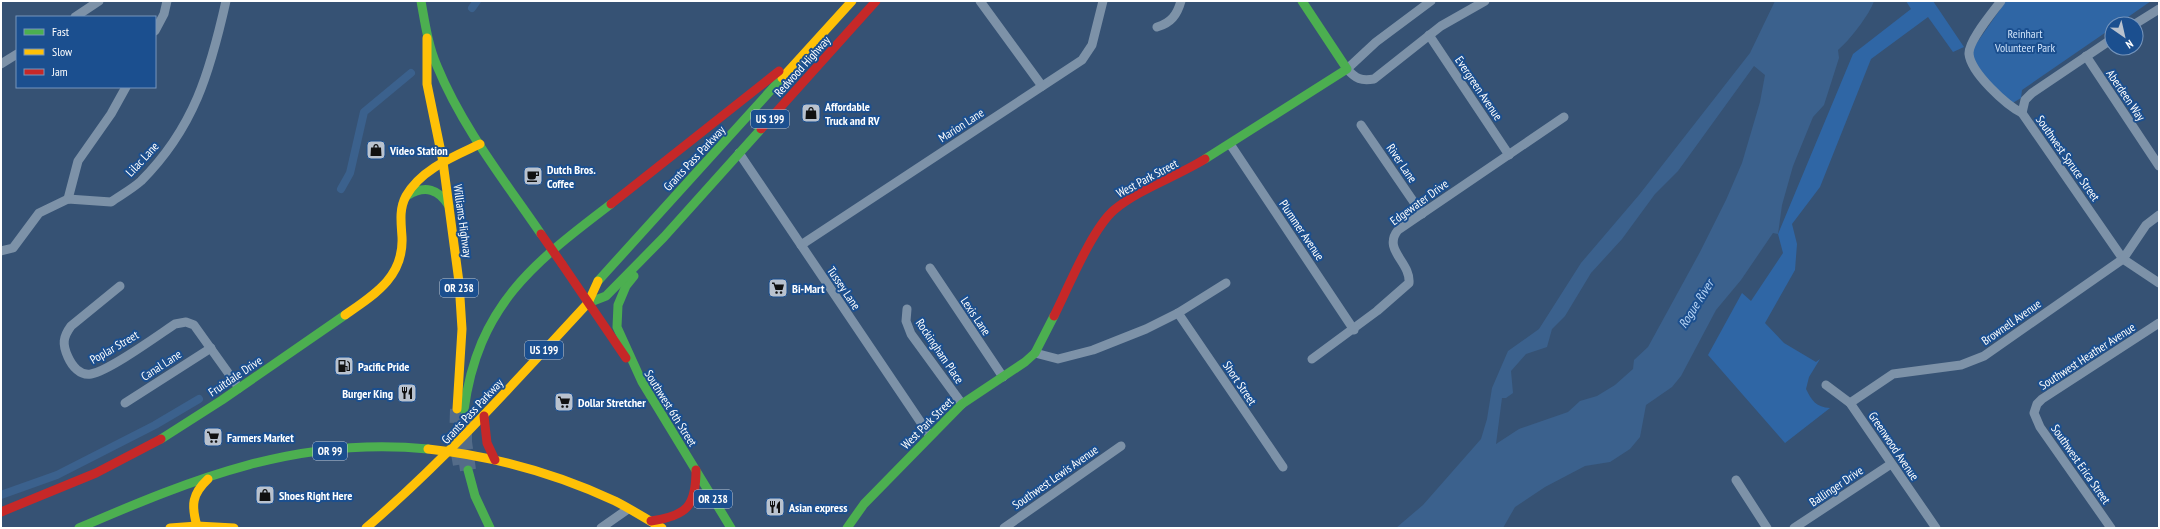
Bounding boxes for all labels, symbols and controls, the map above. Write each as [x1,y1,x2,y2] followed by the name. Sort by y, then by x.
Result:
[16,16,156,88] legend
[2104,16,2144,56] north arrow
[52,24,70,39] text: Fast
[1994,26,2055,55] park label: Reinhart Volunteer Park
[771,32,833,99] street label: Redwood Highway
[2123,37,2136,52] text: N
[52,44,73,59] text: Slow
[1452,53,1506,123] street label: Evergreen Avenue
[51,64,68,79] text: Jam
[2103,66,2149,124] street label: Aberdeen Way
[824,99,881,128] place label: Affordable Truck and RV
[800,102,822,124] shop icon: Affordable Truck and RV
[935,105,987,145] street label: Marion Lane
[751,110,789,128] road number: US 199
[2033,112,2104,204] street label: Southwest Spruce Street
[660,122,728,194] street label: Grants Pass Parkway
[122,139,162,179] street label: Lilac Lane
[365,139,387,161] shop icon: Video Station
[1384,141,1420,185] street label: River Lane
[389,143,448,158] place label: Video Station
[1114,155,1181,200] street label: West Park Street
[547,162,596,191] place label: Dutch Bros. Coffee
[522,165,544,187] cafe icon: Dutch Bros. Coffee
[1387,176,1451,228] street label: Edgewater Drive
[450,183,476,259] street label: Williams Highway
[1276,197,1328,263] street label: Plummer Avenue
[824,264,864,313] street label: Tussey Lane
[1675,275,1719,331] water label: Rogue River
[767,277,789,299] supermarket icon: Bi-Mart
[440,279,478,297] road number: OR 238
[792,281,825,296] place label: Bi-Mart
[958,294,994,338] street label: Lexis Lane
[1978,296,2044,348] street label: Brownell Avenue
[913,316,967,386] street label: Rockingham Place
[2036,319,2138,393] street label: Southwest Heather Avenue
[87,327,142,367] street label: Poplar Street
[525,341,563,359] road number: US 199
[138,346,184,384] street label: Canal Lane
[205,353,265,399] street label: Fruitdale Drive
[333,355,355,377] fuel station icon: Pacific Pride
[1220,358,1261,408] street label: Short Street
[358,359,409,374] place label: Pacific Pride
[642,367,701,450] street label: Southwest 6th Street
[438,375,506,447] street label: Grants Pass Parkway
[396,382,418,404] restaurant icon: Burger King
[342,386,393,401] place label: Burger King
[553,391,575,413] supermarket icon: Dollar Stretcher
[898,393,957,452] street label: West Park Street
[578,395,646,410] place label: Dollar Stretcher
[1866,409,1922,483] street label: Greenwood Avenue
[2048,421,2114,507] street label: Southwest Erica Street
[202,426,224,448] supermarket icon: Farmers Market
[227,430,294,445] place label: Farmers Market
[313,442,347,460] road number: OR 99
[1009,442,1101,512] street label: Southwest Lewis Avenue
[1806,463,1866,509] street label: Ballinger Drive
[254,484,276,506] shop icon: Shoes Right Here
[279,488,352,503] place label: Shoes Right Here
[694,490,732,508] road number: OR 238
[764,496,786,518] restaurant icon: Asian express
[788,500,847,515] place label: Asian express

